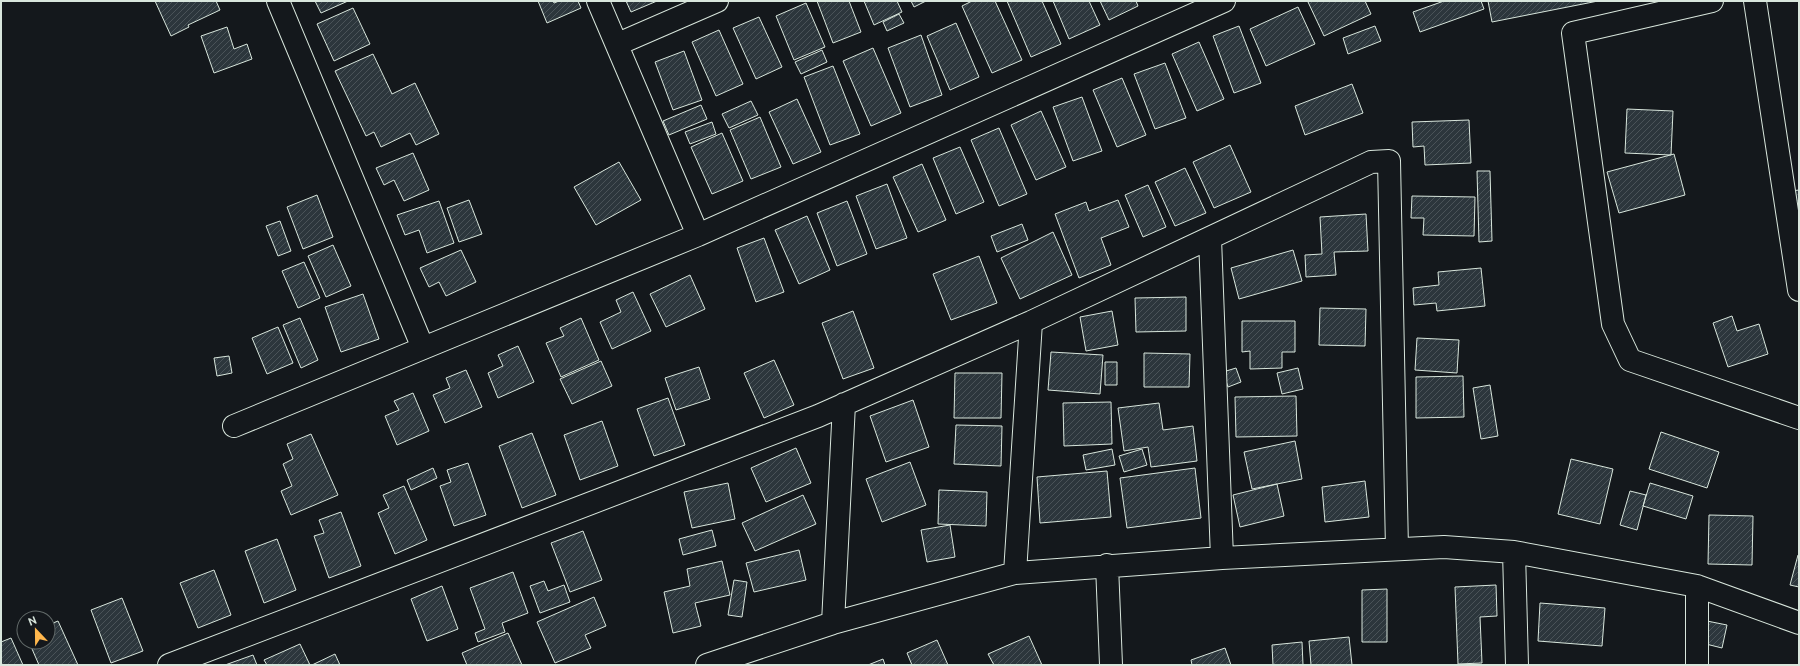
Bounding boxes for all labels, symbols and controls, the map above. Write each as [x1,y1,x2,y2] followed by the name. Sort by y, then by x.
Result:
[16,610,56,650] north arrow
[26,614,38,628] text: N

